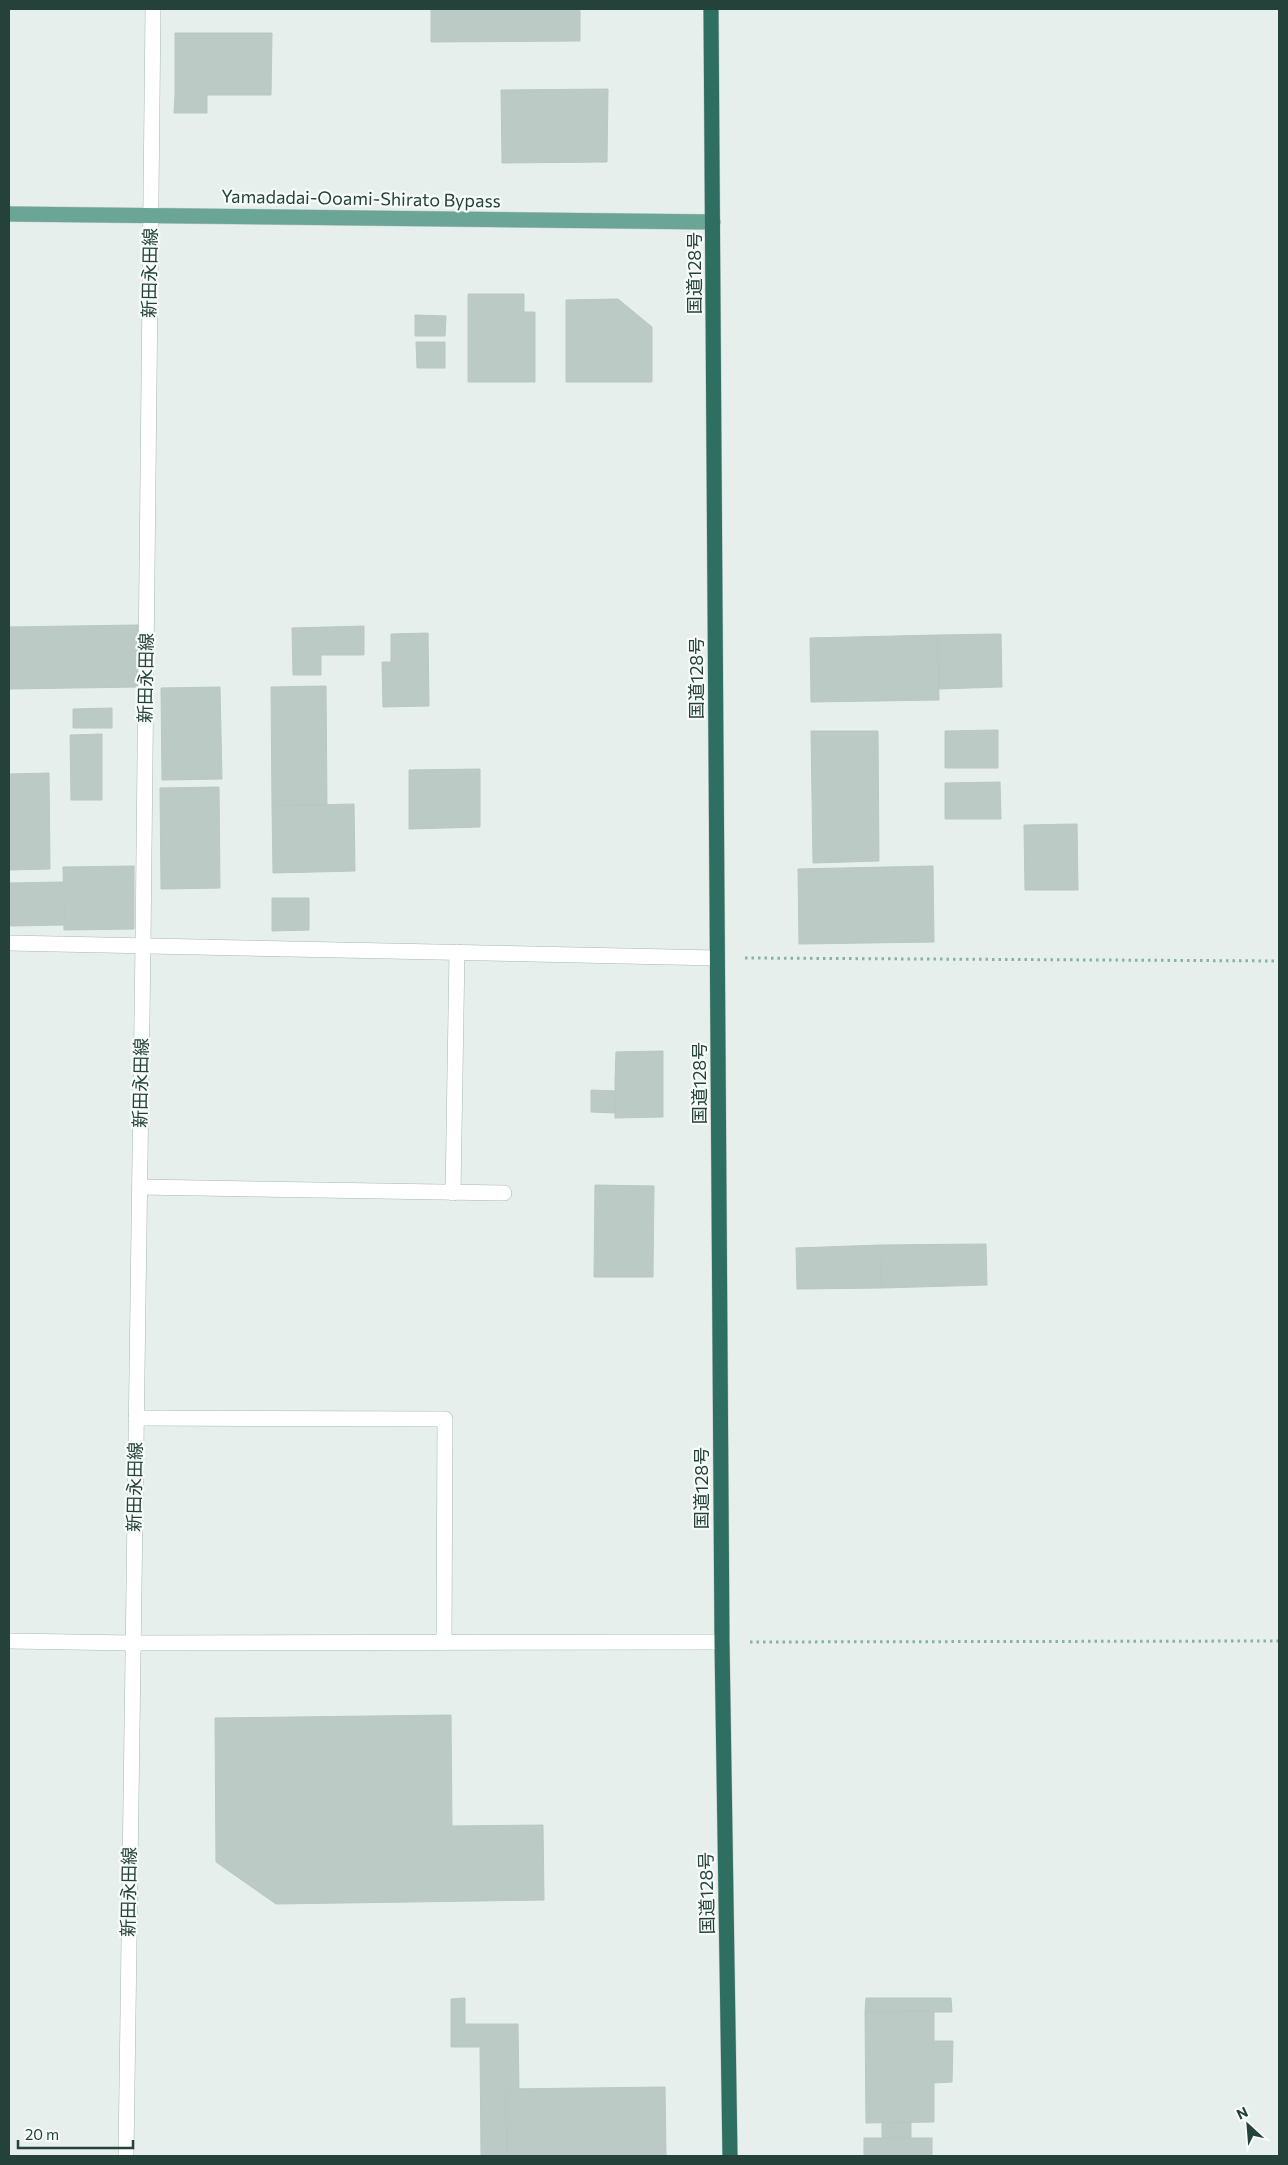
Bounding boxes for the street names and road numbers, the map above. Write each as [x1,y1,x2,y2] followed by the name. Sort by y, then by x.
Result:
[221,185,501,211] street label: Yamadadai-Ooami-Shirato Bypass
[137,228,161,318] street label: 新田永田線
[683,232,705,314] street label: 国道128号
[133,633,157,723] street label: 新田永田線
[685,637,707,719] street label: 国道128号
[128,1038,152,1128] street label: 新田永田線
[688,1042,710,1124] street label: 国道128号
[122,1442,146,1532] street label: 新田永田線
[690,1447,712,1529] street label: 国道128号
[116,1847,140,1937] street label: 新田永田線
[694,1852,718,1934] street label: 国道128号

